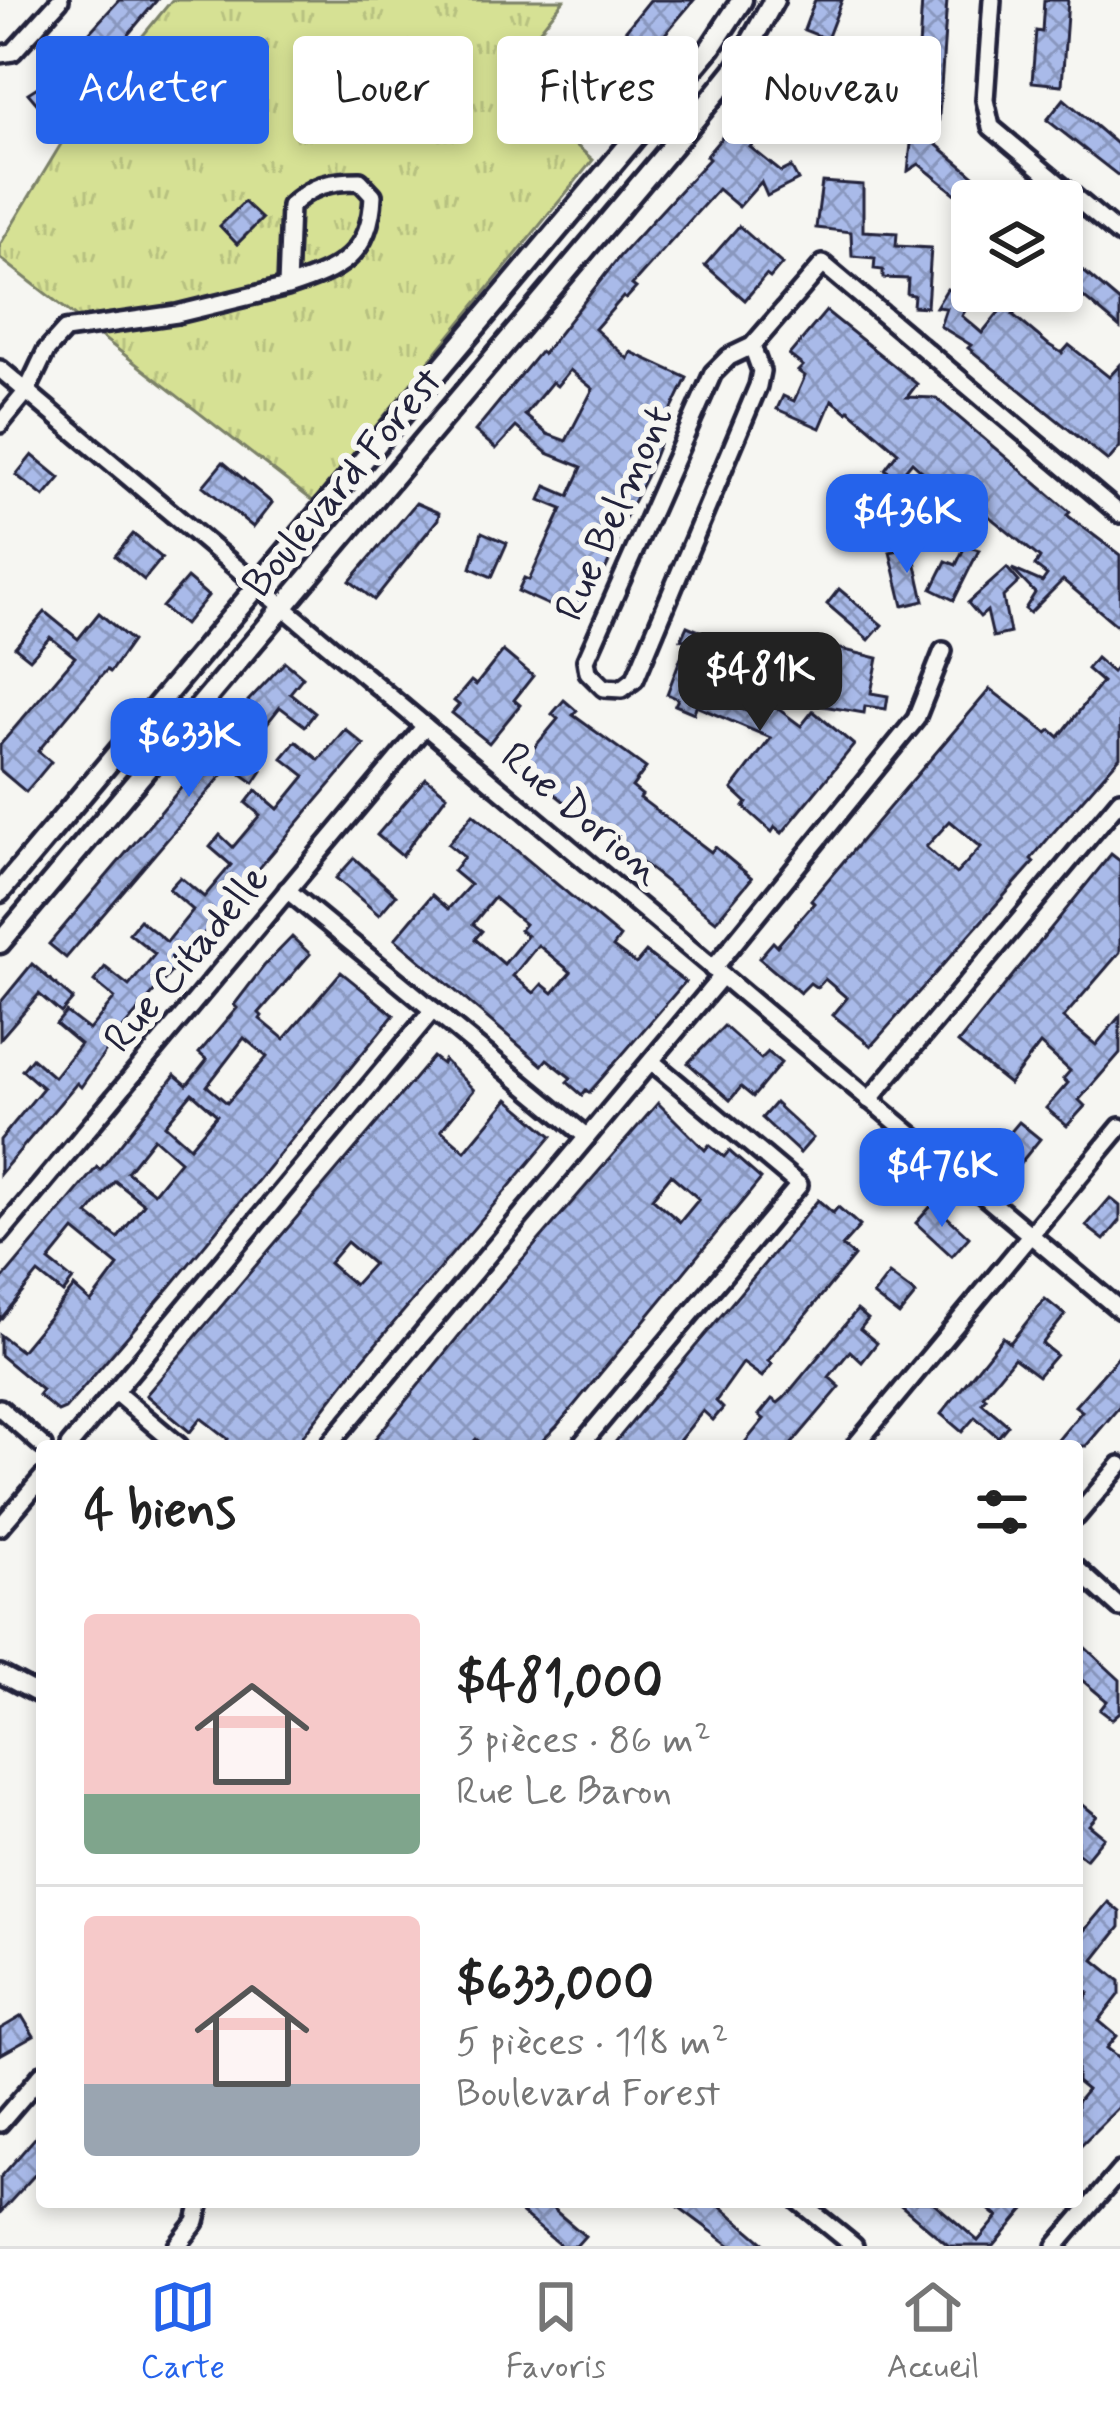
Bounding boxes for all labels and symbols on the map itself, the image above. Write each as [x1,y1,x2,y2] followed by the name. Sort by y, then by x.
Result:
[231,356,456,610] street label: Boulevard Forest
[543,397,687,630] street label: Rue Belmont
[823,474,991,576] pin: $436K
[676,632,844,734] pin: $481K
[105,698,273,800] pin: $633K
[488,731,673,899] street label: Rue Dorion
[92,853,283,1065] street label: Rue Citadelle
[858,1128,1026,1230] pin: $476K

